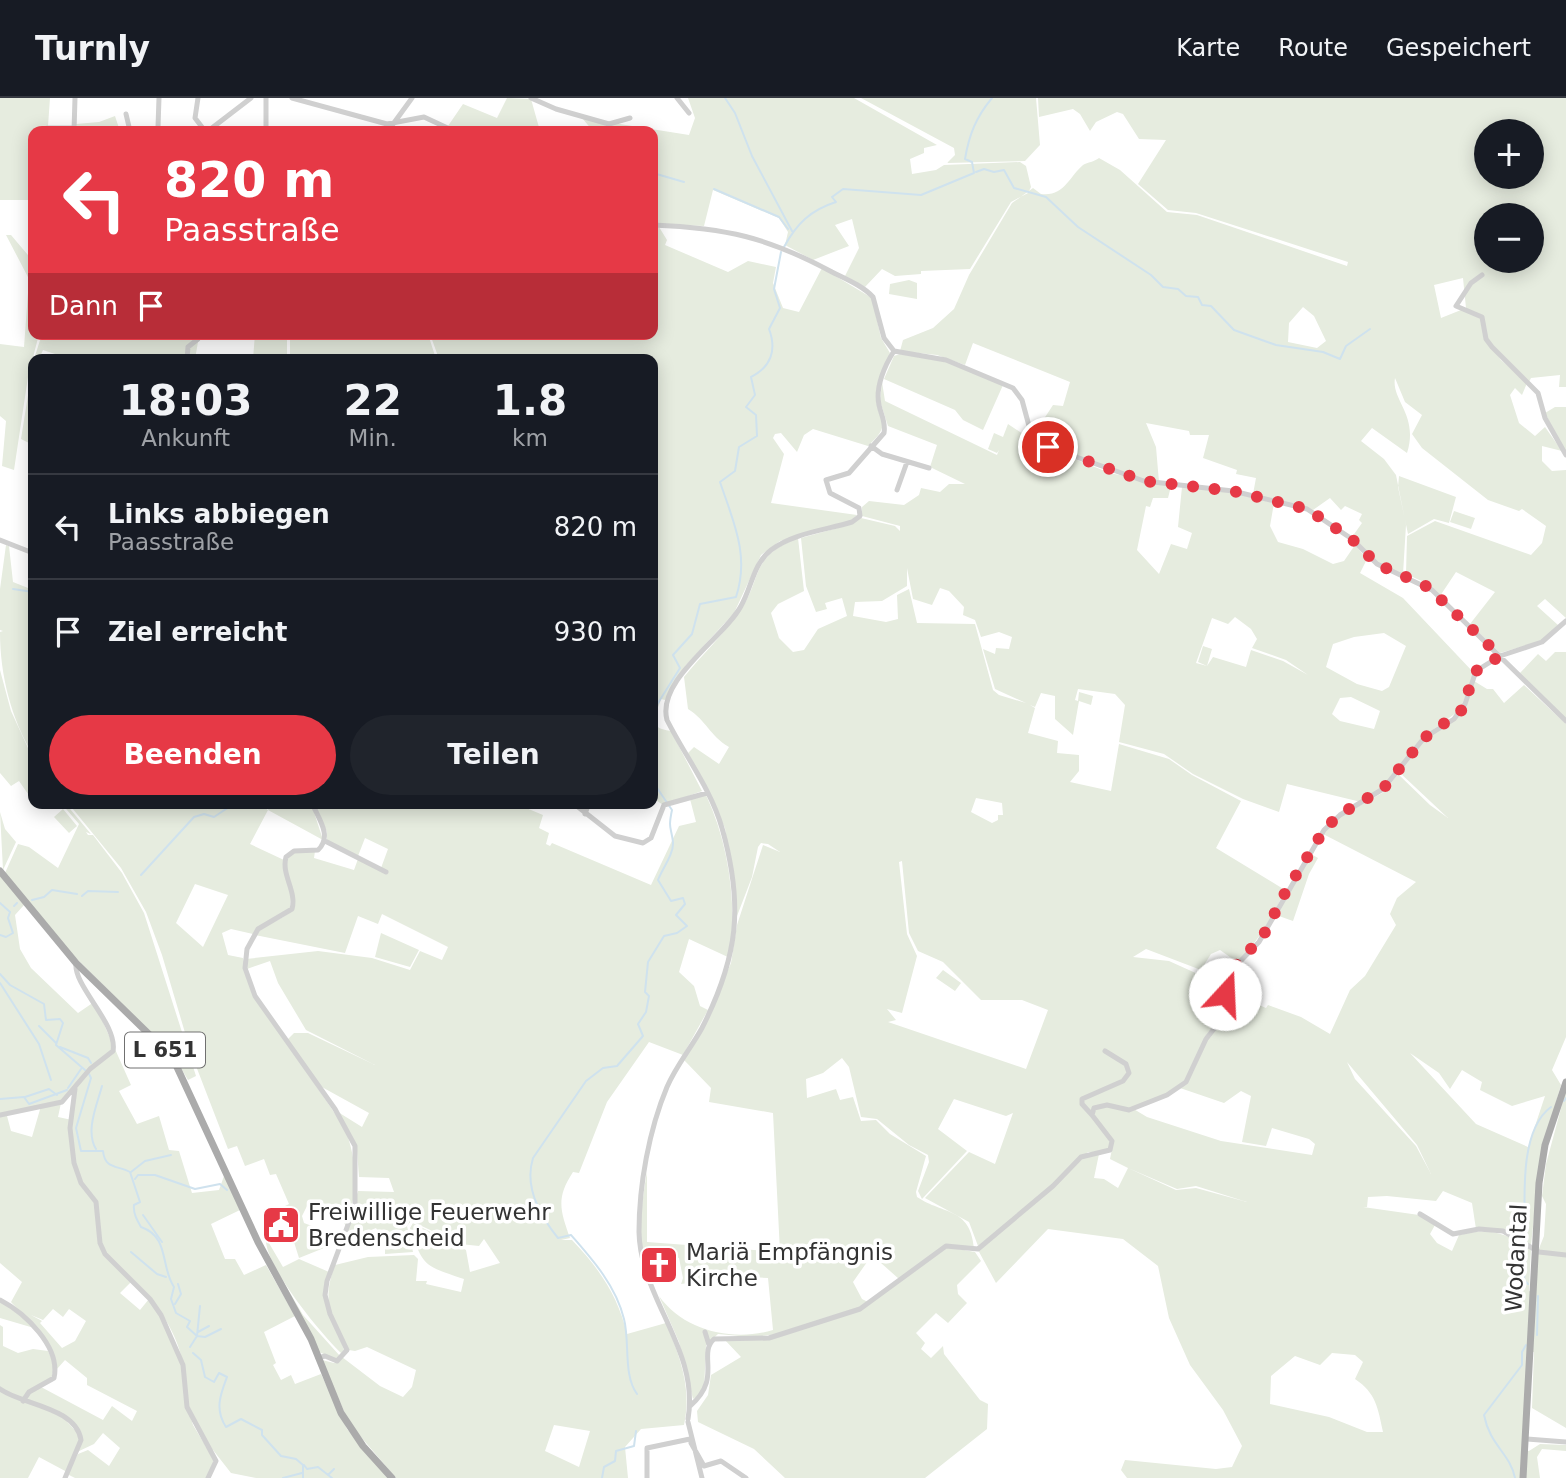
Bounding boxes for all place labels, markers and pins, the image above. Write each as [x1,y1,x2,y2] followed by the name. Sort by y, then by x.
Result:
[1018,417,1078,477] pin
[308,1199,551,1251] place label: Freiwillige Feuerwehr Bredenscheid
[260,1204,302,1246] public building icon: Freiwillige Feuerwehr Bredenscheid
[686,1239,893,1291] place label: Mariä Empfängnis Kirche
[638,1244,680,1286] church icon: Mariä Empfängnis Kirche

